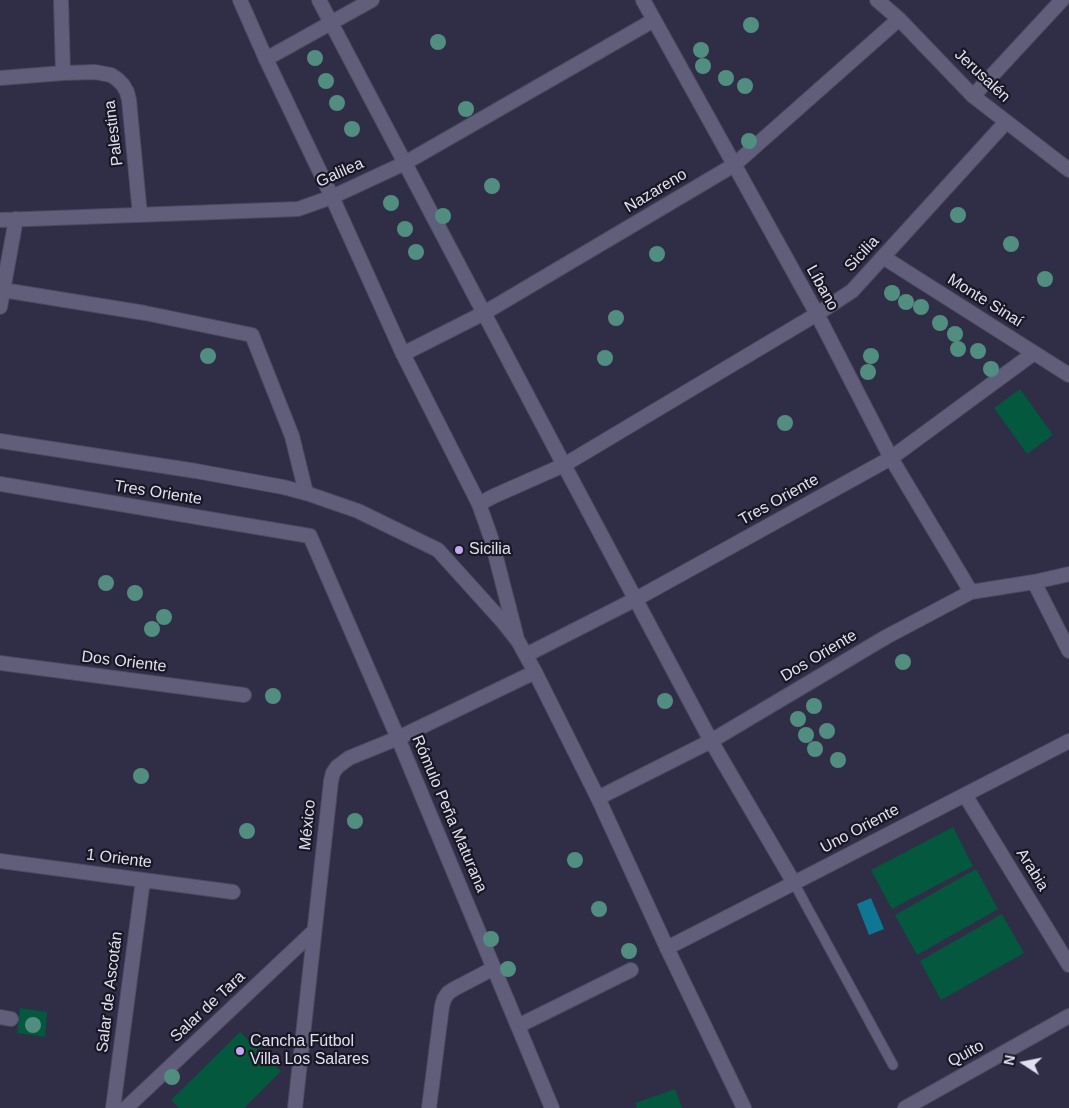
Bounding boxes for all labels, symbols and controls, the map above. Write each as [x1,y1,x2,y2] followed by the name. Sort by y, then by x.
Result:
[950,45,1014,107] street label: Jerusalén
[100,99,128,167] street label: Palestina
[313,154,367,192] street label: Galilea
[621,165,691,217] street label: Nazareno
[841,232,883,276] street label: Sicilia
[802,262,842,314] street label: Líbano
[944,270,1026,332] street label: Monte Sinaí
[736,470,822,530] street label: Tres Oriente
[113,477,203,509] street label: Tres Oriente
[469,540,511,560] place label: Sicilia
[453,544,465,556] marker: Sicilia
[777,626,861,686] street label: Dos Oriente
[80,647,168,677] street label: Dos Oriente
[407,732,491,896] street label: Rómulo Peña Maturana
[296,799,320,851] street label: México
[817,800,903,858] street label: Uno Oriente
[85,845,153,873] street label: 1 Oriente
[1012,845,1052,895] street label: Arabia
[93,930,127,1054] street label: Salar de Ascotán
[167,968,249,1046] street label: Salar de Tara
[250,1032,369,1070] place label: Cancha Fútbol Villa Los Salares
[945,1036,987,1072] street label: Quito
[999,1038,1049,1088] north arrow
[234,1045,246,1057] marker: Cancha Fútbol Villa Los Salares
[1000,1054,1018,1067] text: N

